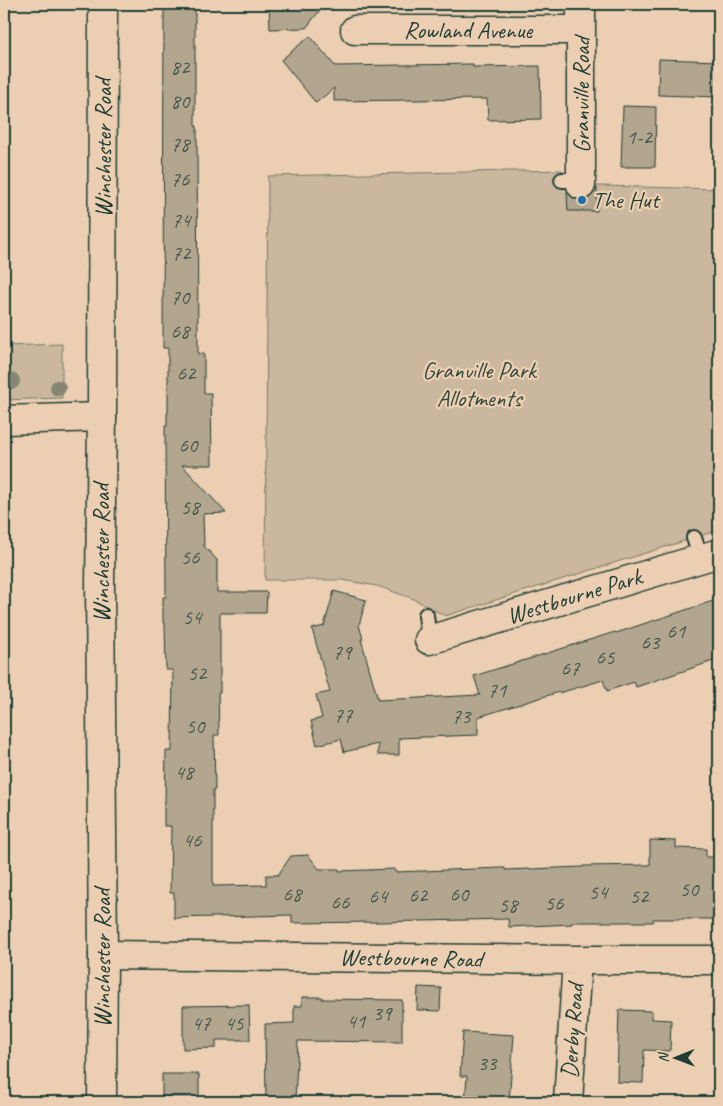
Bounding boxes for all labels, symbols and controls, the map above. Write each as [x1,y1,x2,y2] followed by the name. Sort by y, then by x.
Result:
[404,15,534,45] street label: Rowland Avenue
[566,34,596,153] street label: Granville Road
[171,54,191,80] house number: 82
[88,75,118,217] street label: Winchester Road
[171,88,191,114] house number: 80
[626,124,653,150] house number: 1-2
[171,131,192,157] house number: 78
[171,166,190,192] house number: 76
[592,185,661,215] place label: The Hut
[576,194,588,206] marker: The Hut
[172,207,193,233] house number: 74
[172,240,192,266] house number: 72
[171,284,191,310] house number: 70
[171,318,192,344] house number: 68
[422,355,538,413] park label: Granville Park Allotments
[177,360,197,386] house number: 62
[179,432,199,458] house number: 60
[86,480,116,622] street label: Winchester Road
[181,494,202,520] house number: 58
[181,544,200,570] house number: 56
[503,561,647,631] street label: Westbourne Park
[183,604,204,630] house number: 54
[667,618,687,644] house number: 61
[641,629,661,655] house number: 63
[333,639,353,665] house number: 79
[596,644,616,670] house number: 65
[561,655,581,681] house number: 67
[188,660,208,686] house number: 52
[488,677,508,703] house number: 71
[334,702,354,728] house number: 77
[452,703,472,729] house number: 73
[186,713,206,739] house number: 50
[175,759,196,785] house number: 48
[183,827,202,853] house number: 46
[680,876,700,902] house number: 50
[589,879,610,905] house number: 54
[283,881,304,907] house number: 68
[450,881,470,907] house number: 60
[409,882,429,908] house number: 62
[369,883,390,909] house number: 64
[630,883,650,909] house number: 52
[87,885,117,1027] street label: Winchester Road
[331,889,350,915] house number: 66
[545,890,564,916] house number: 56
[499,892,520,918] house number: 58
[339,942,486,974] street label: Westbourne Road
[554,979,591,1079] street label: Derby Road
[373,1000,393,1026] house number: 39
[347,1008,367,1034] house number: 41
[192,1010,212,1036] house number: 47
[225,1010,245,1036] house number: 45
[650,1034,700,1084] north arrow
[478,1050,498,1076] house number: 33
[655,1051,672,1063] text: N

